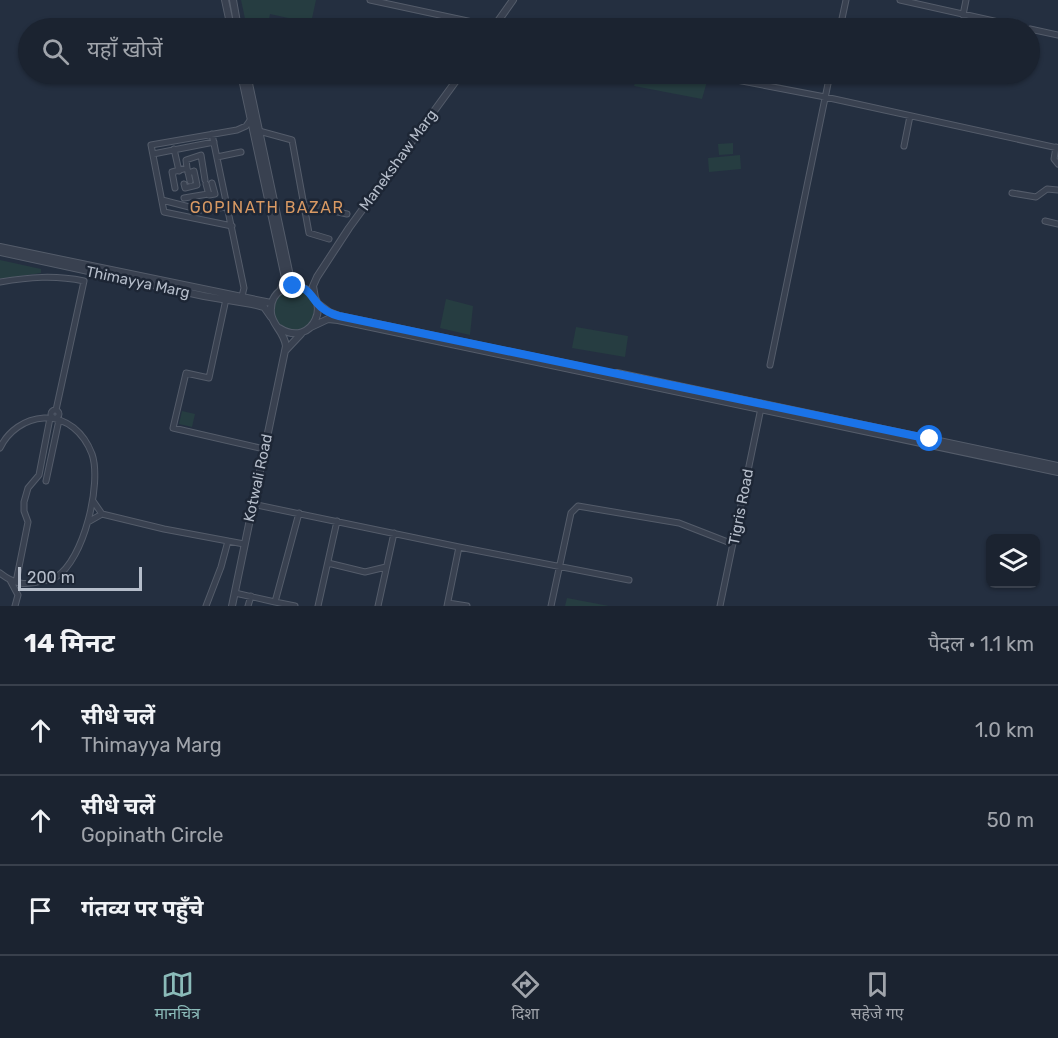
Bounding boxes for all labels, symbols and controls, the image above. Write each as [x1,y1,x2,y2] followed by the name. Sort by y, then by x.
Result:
[18,18,1040,84] search box
[39,35,72,68] icon: search
[87,36,163,63] text: यहाँ खोजें
[355,106,441,214] street label: Manekshaw Marg
[190,198,344,217] district label: GOPINATH BAZAR
[85,262,191,302] street label: Thimayya Marg
[279,272,305,298] route end
[916,425,942,451] route start
[240,432,276,524] street label: Kotwali Road
[725,467,757,547] street label: Tigris Road
[986,534,1040,588] map controls
[986,534,1040,588] button: layers
[18,564,142,592] scale bar
[27,568,75,587] text: 200 m
[24,628,115,659] text: 14 मिनट
[928,632,1034,656] text: पैदल · 1.1 km
[81,703,155,730] text: सीधे चलें
[24,714,57,747] icon: ahead
[975,718,1034,742] text: 1.0 km
[81,733,222,757] text: Thimayya Marg
[81,793,155,820] text: सीधे चलें
[24,804,57,837] icon: ahead
[987,808,1034,832] text: 50 m
[81,823,224,847] text: Gopinath Circle
[24,894,57,927] icon: arrive
[81,895,203,922] text: गंतव्य पर पहुँचे
[154,968,200,1026] tab: मानचित्र
[509,968,542,1026] tab: दिशा
[851,968,904,1026] tab: सहेजे गए

